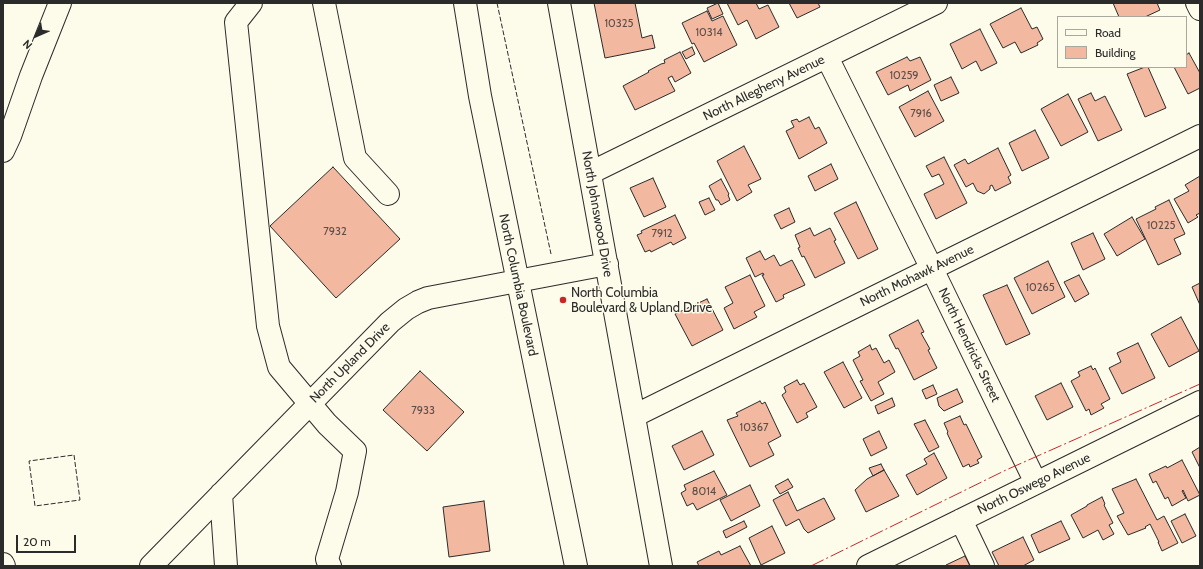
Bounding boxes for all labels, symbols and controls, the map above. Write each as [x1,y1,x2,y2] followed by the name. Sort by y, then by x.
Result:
[16,16,56,56] north arrow
[1057,16,1187,68] legend
[605,17,633,31] house number: 10325
[1095,25,1121,40] text: Road
[695,26,723,40] house number: 10314
[20,37,35,52] text: N
[1095,45,1136,60] text: Building
[701,52,827,124] street label: North Allegheny Avenue
[889,69,919,83] house number: 10259
[910,107,932,121] house number: 7916
[578,150,616,278] street label: North Johnswood Drive
[495,212,541,358] street label: North Columbia Boulevard
[1147,219,1175,233] house number: 10225
[323,225,347,239] house number: 7932
[651,227,673,241] house number: 7912
[858,242,976,310] street label: North Mohawk Avenue
[1025,281,1055,295] house number: 10265
[571,285,712,316] place label: North Columbia Boulevard & Upland Drive
[935,285,1003,405] street label: North Hendricks Street
[558,295,568,305] marker: North Columbia Boulevard & Upland Drive
[307,320,393,406] street label: North Upland Drive
[411,404,435,418] house number: 7933
[740,421,768,435] house number: 10367
[975,450,1093,518] street label: North Oswego Avenue
[692,485,716,499] house number: 8014
[18,527,78,553] scale bar
[23,534,51,549] text: 20 m

